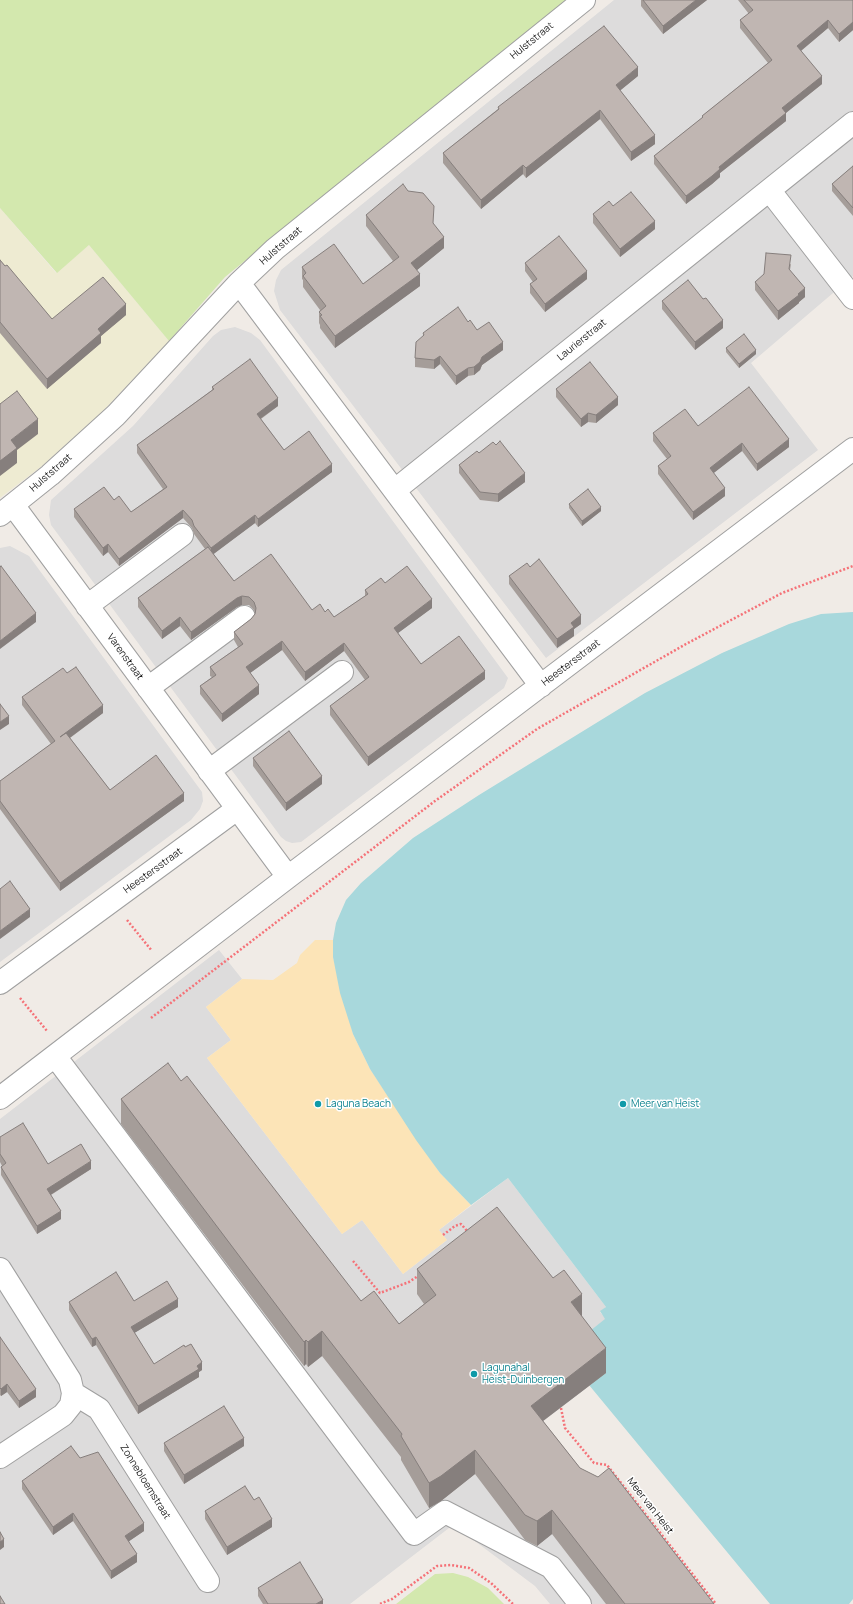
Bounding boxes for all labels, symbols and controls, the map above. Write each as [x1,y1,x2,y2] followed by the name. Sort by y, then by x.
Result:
[508,20,556,62] street label: Hulststraat
[257,224,305,268] street label: Hulststraat
[555,317,609,363] street label: Laurierstraat
[27,451,75,495] street label: Hulststraat
[104,632,146,682] street label: Varenstraat
[539,637,603,689] street label: Heestersstraat
[121,846,185,896] street label: Heestersstraat
[326,1098,391,1110] place label: Laguna Beach
[631,1098,699,1110] place label: Meer van Heist
[313,1099,323,1109] marker: Laguna Beach
[618,1099,628,1109] marker: Meer van Heist
[482,1362,564,1386] place label: Lagunahal Heist-Duinbergen
[469,1369,479,1379] marker: Lagunahal Heist-Duinbergen
[117,1442,173,1522] street label: Zonnebloemstraat
[624,1475,676,1537] street label: Meer van Heist

